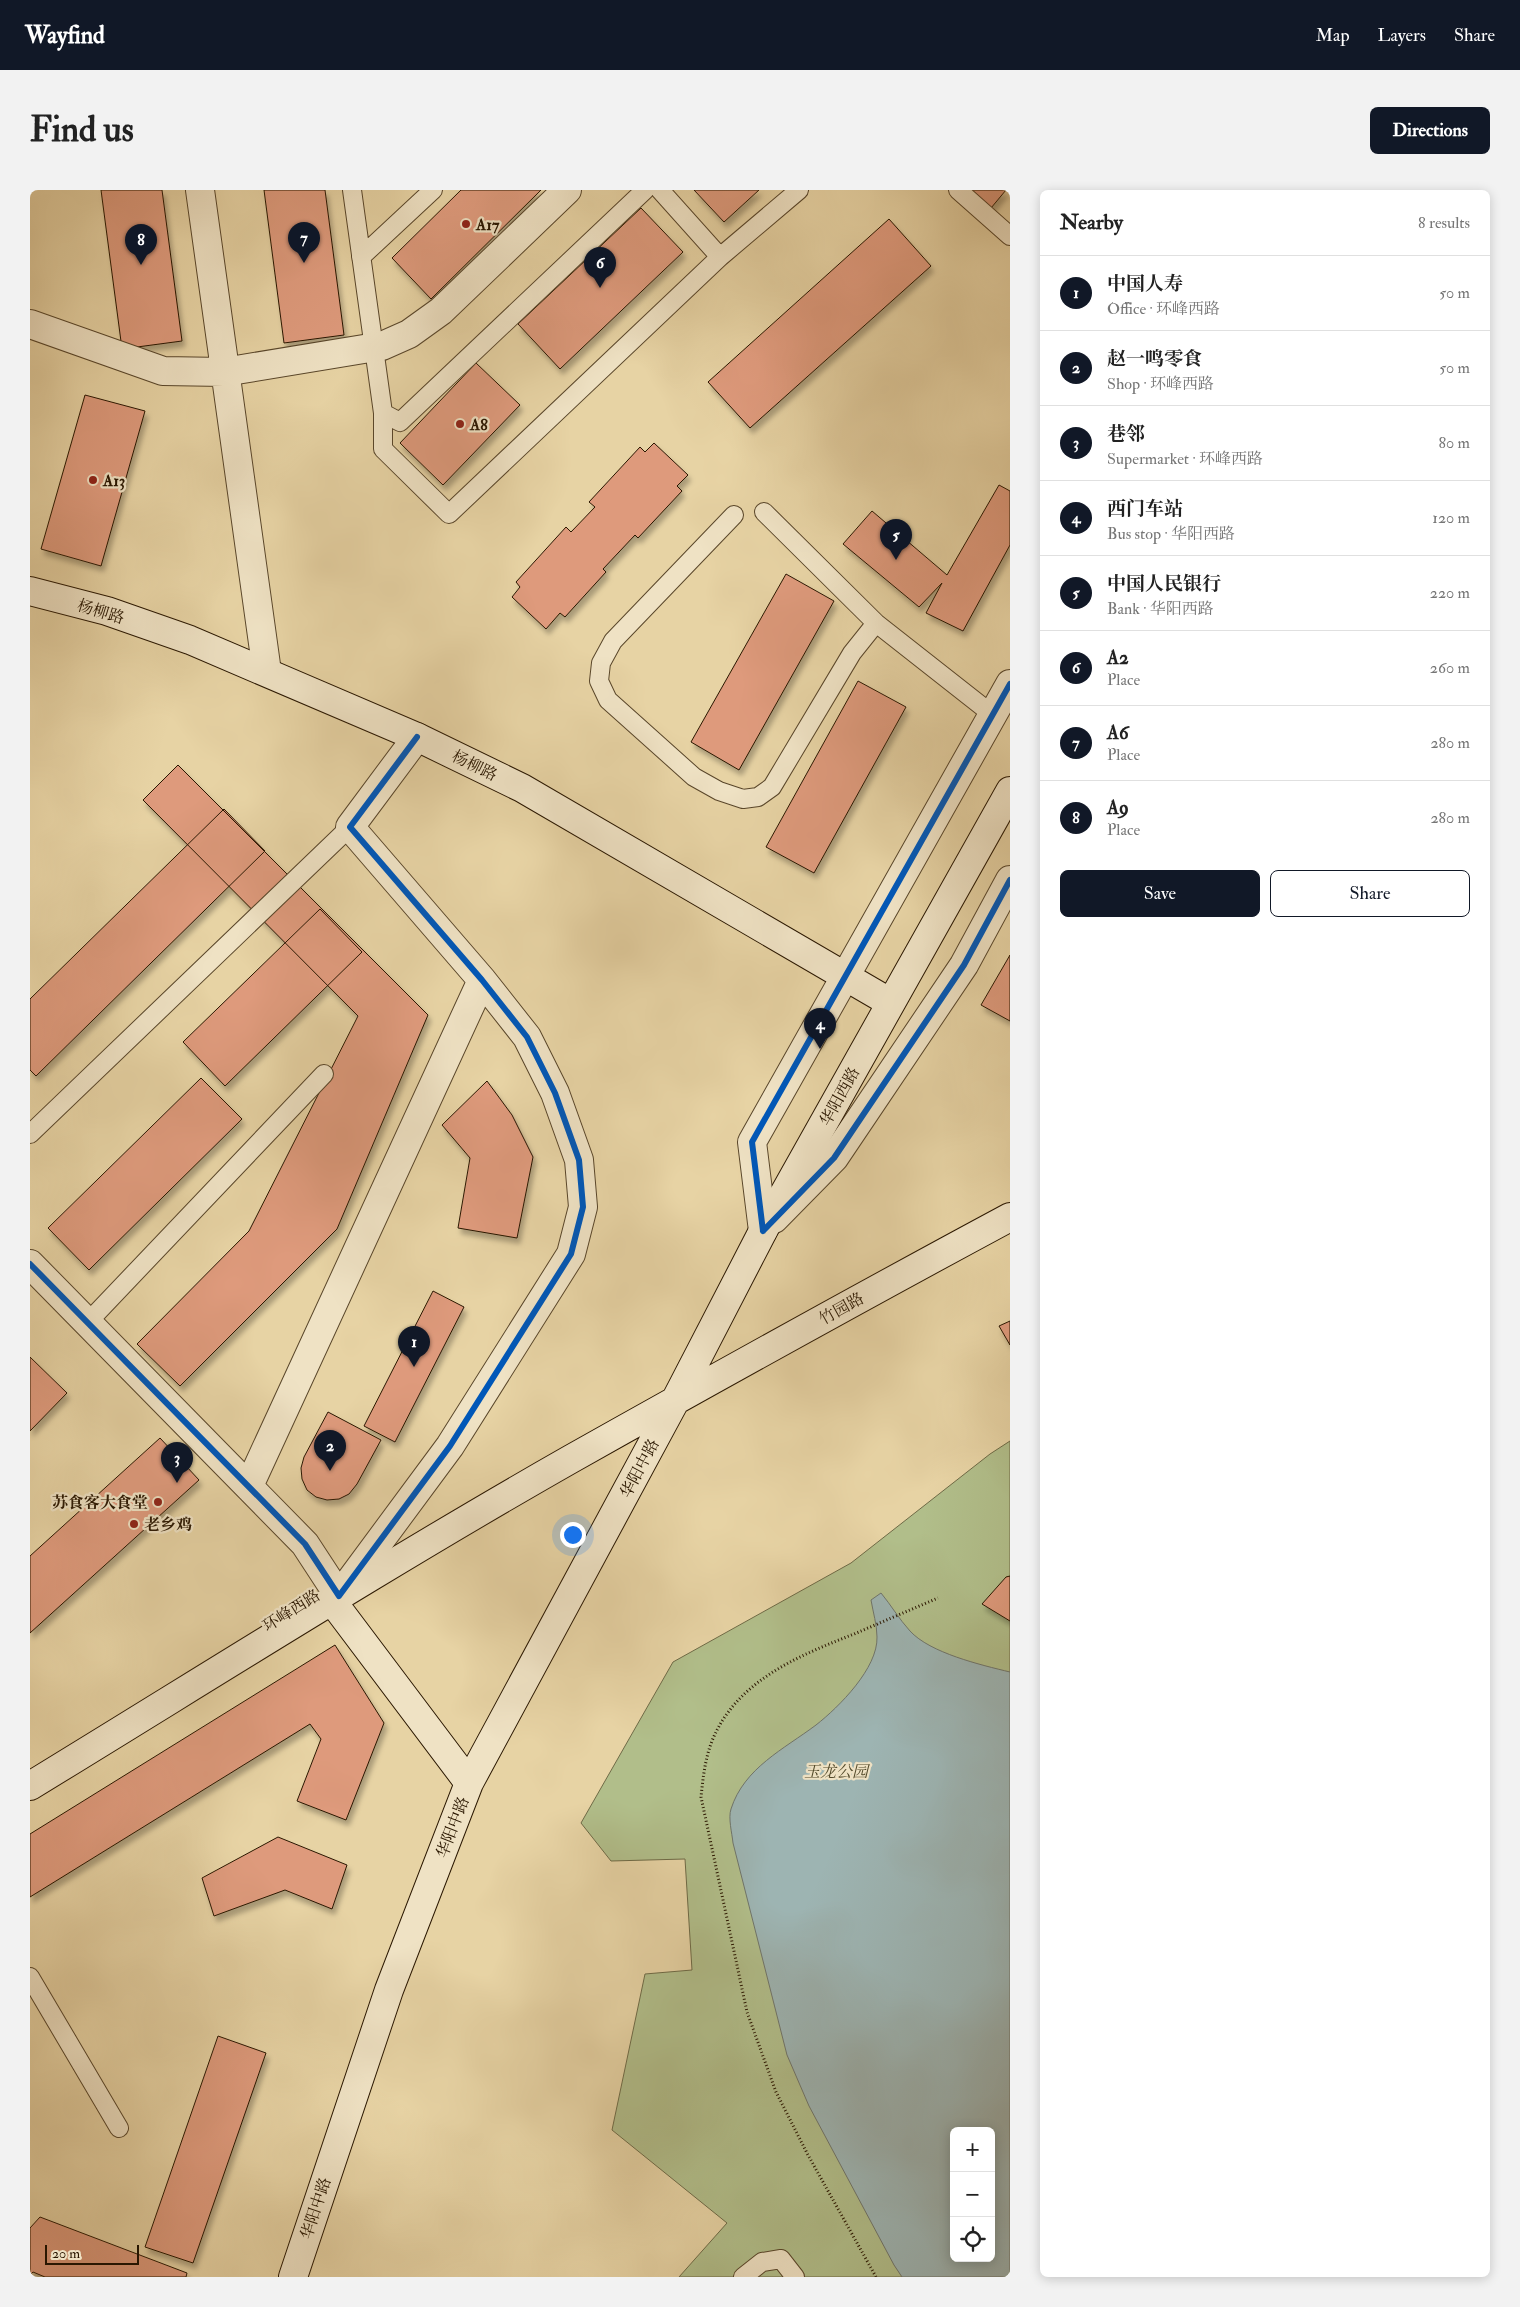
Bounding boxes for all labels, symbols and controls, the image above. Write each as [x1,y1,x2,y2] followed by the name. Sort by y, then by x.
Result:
[25,20,105,51] text: Wayfind
[1316,24,1350,47] text: Map
[1378,24,1426,47] text: Layers
[1454,24,1495,47] text: Share
[1370,107,1490,154] button: Directions
[30,108,134,152] text: Find us
[1060,209,1123,236] text: Nearby
[1418,213,1470,233] text: 8 results
[475,215,500,235] place label: A17
[460,218,472,230] marker: A17
[288,222,320,263] pin: 7
[125,224,157,265] pin: 8
[584,247,616,288] pin: 6
[1107,272,1183,296] text: 中国人寿
[1073,283,1079,303] text: 1
[1439,283,1470,303] text: 50 m
[1107,299,1220,319] text: Office · 环峰西路
[1107,347,1202,371] text: 赵一鸣零食
[1072,358,1080,378] text: 2
[1439,358,1470,378] text: 50 m
[1107,374,1214,394] text: Shop · 环峰西路
[469,415,488,435] place label: A8
[454,418,466,430] marker: A8
[1107,422,1145,446] text: 巷邻
[1073,433,1079,453] text: 3
[1439,433,1470,453] text: 80 m
[1107,449,1263,469] text: Supermarket · 环峰西路
[102,471,125,491] place label: A13
[87,474,99,486] marker: A13
[1107,497,1183,521] text: 西门车站
[1072,508,1080,528] text: 4
[1432,508,1470,528] text: 120 m
[880,519,912,560] pin: 5
[1107,524,1235,544] text: Bus stop · 华阳西路
[1107,572,1221,596] text: 中国人民银行
[1072,583,1080,603] text: 5
[1430,583,1470,603] text: 220 m
[75,595,127,629] street label: 杨柳路
[1107,599,1214,619] text: Bank · 华阳西路
[1107,646,1129,670] text: A2
[1072,658,1080,678] text: 6
[1430,658,1470,678] text: 260 m
[1107,670,1140,690] text: Place
[1107,721,1129,745] text: A6
[1072,733,1080,753] text: 7
[1430,733,1470,753] text: 280 m
[1107,745,1140,765] text: Place
[449,746,501,785] street label: 杨柳路
[1107,796,1129,820] text: A9
[1072,808,1080,828] text: 8
[1430,808,1470,828] text: 280 m
[1107,820,1140,840] text: Place
[1060,870,1260,917] button: Save
[1270,870,1470,917] button: Share
[804,1008,836,1049] pin: 4
[816,1064,864,1129] street label: 华阳西路
[816,1288,867,1329] street label: 竹园路
[398,1326,430,1367] pin: 1
[314,1430,346,1471] pin: 2
[616,1436,664,1501] street label: 华阳中路
[161,1442,193,1483] pin: 3
[52,1493,148,1513] place label: 苏食客大食堂
[152,1496,164,1508] marker: 苏食客大食堂
[144,1515,192,1535] place label: 老乡鸡
[128,1518,140,1530] marker: 老乡鸡
[560,1522,586,1548] your location
[259,1585,324,1636] street label: 环峰西路
[804,1762,871,1782] park label: 玉龙公园
[432,1794,474,1861] street label: 华阳中路
[950,2127,995,2262] map controls
[950,2127,995,2172] button: +
[950,2172,995,2217] button: −
[297,2175,335,2242] street label: 华阳中路
[950,2217,995,2262] button: locate
[45,2242,139,2265] scale bar
[52,2245,80,2262] text: 20 m

